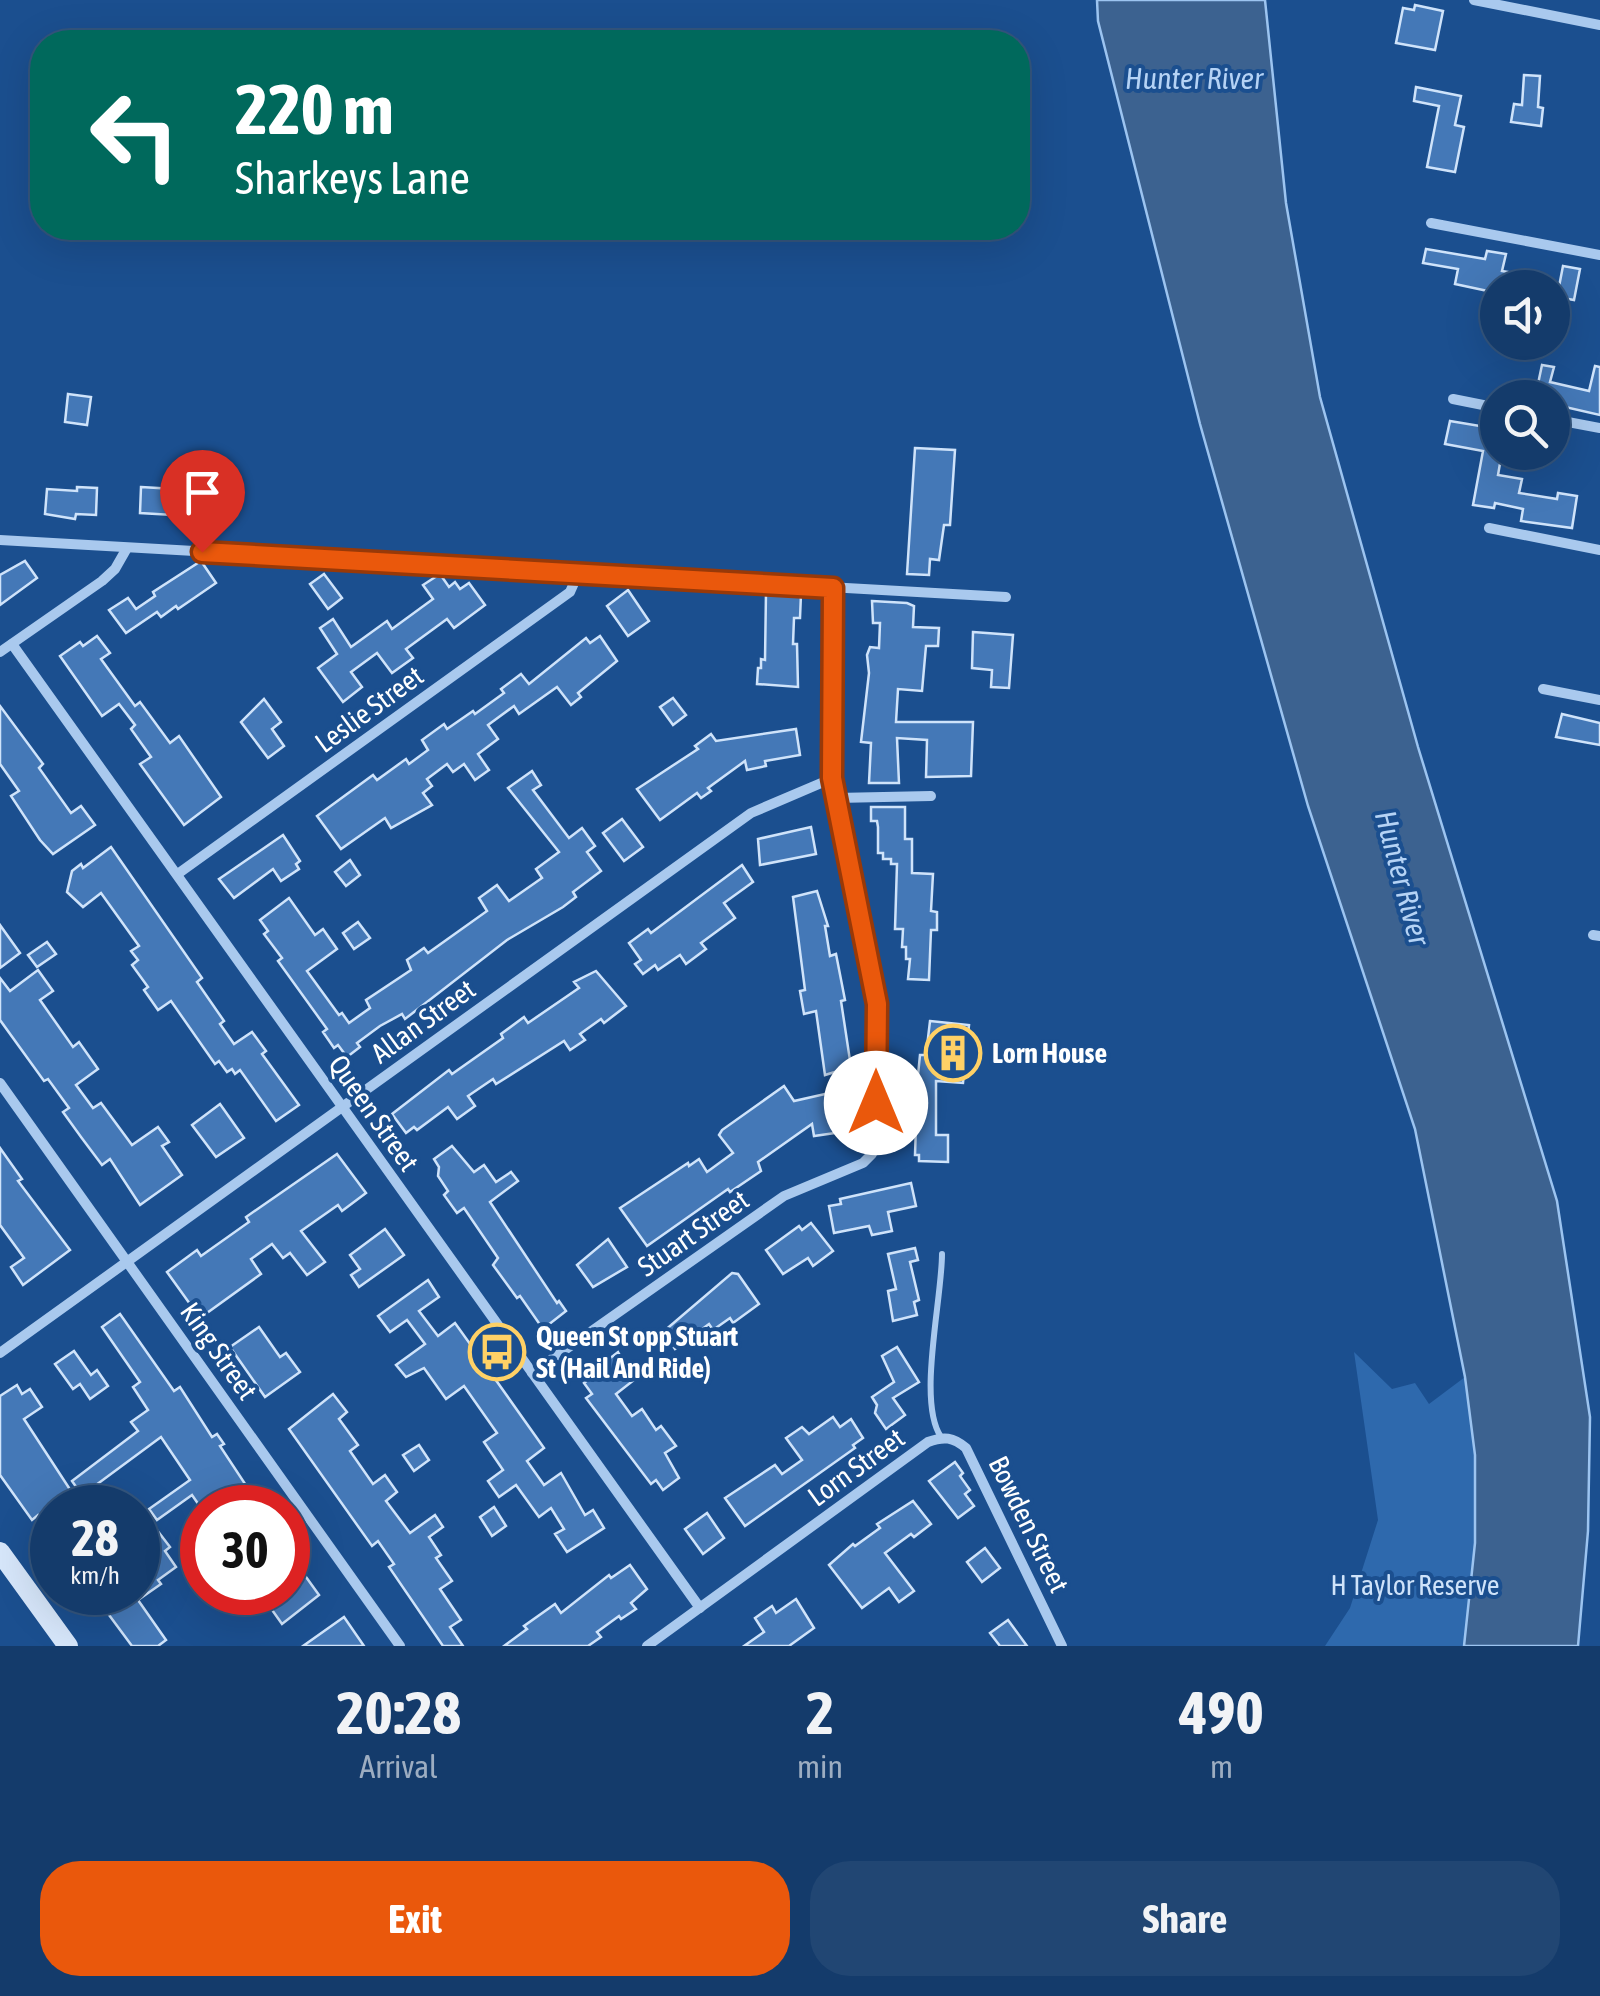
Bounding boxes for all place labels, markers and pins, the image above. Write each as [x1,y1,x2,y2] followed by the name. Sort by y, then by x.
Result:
[160,450,245,553] pin
[923,1023,983,1083] building icon: Lorn House
[992,1037,1107,1069] place label: Lorn House
[536,1320,738,1384] place label: Queen St opp Stuart St (Hail And Ride)
[467,1322,527,1382] bus stop icon: Queen St opp Stuart St (Hail And Ride)

